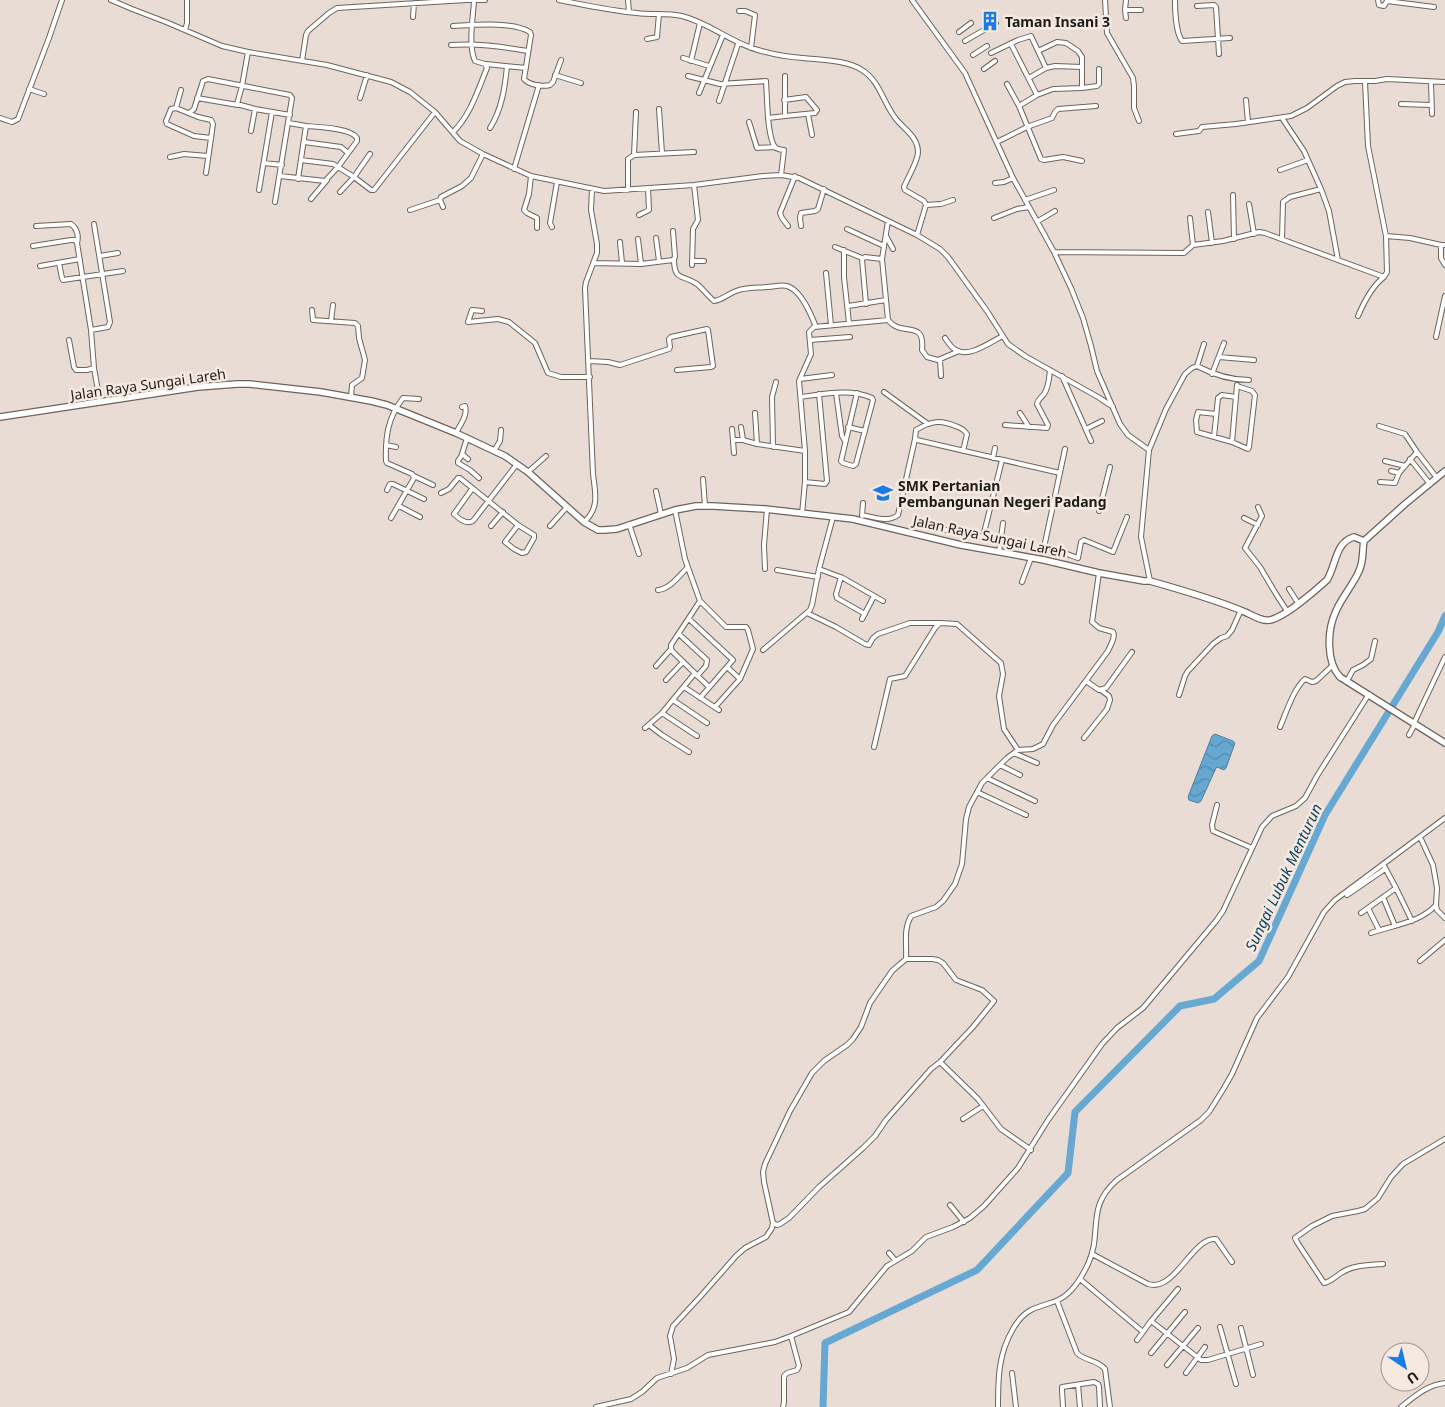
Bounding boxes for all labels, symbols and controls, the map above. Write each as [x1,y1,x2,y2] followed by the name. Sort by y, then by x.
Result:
[979,10,1001,32] building icon: Taman Insani 3
[1005,12,1110,31] place label: Taman Insani 3
[67,364,227,405] street label: Jalan Raya Sungai Lareh
[898,476,1107,511] place label: SMK Pertanian Pembangunan Negeri Padang
[872,482,894,504] school or university icon: SMK Pertanian Pembangunan Negeri Padang
[909,510,1069,562] street label: Jalan Raya Sungai Lareh
[1240,800,1326,954] water label: Sungai Lubuk Menturun
[1380,1342,1430,1392] north arrow
[1403,1367,1423,1389] text: U

